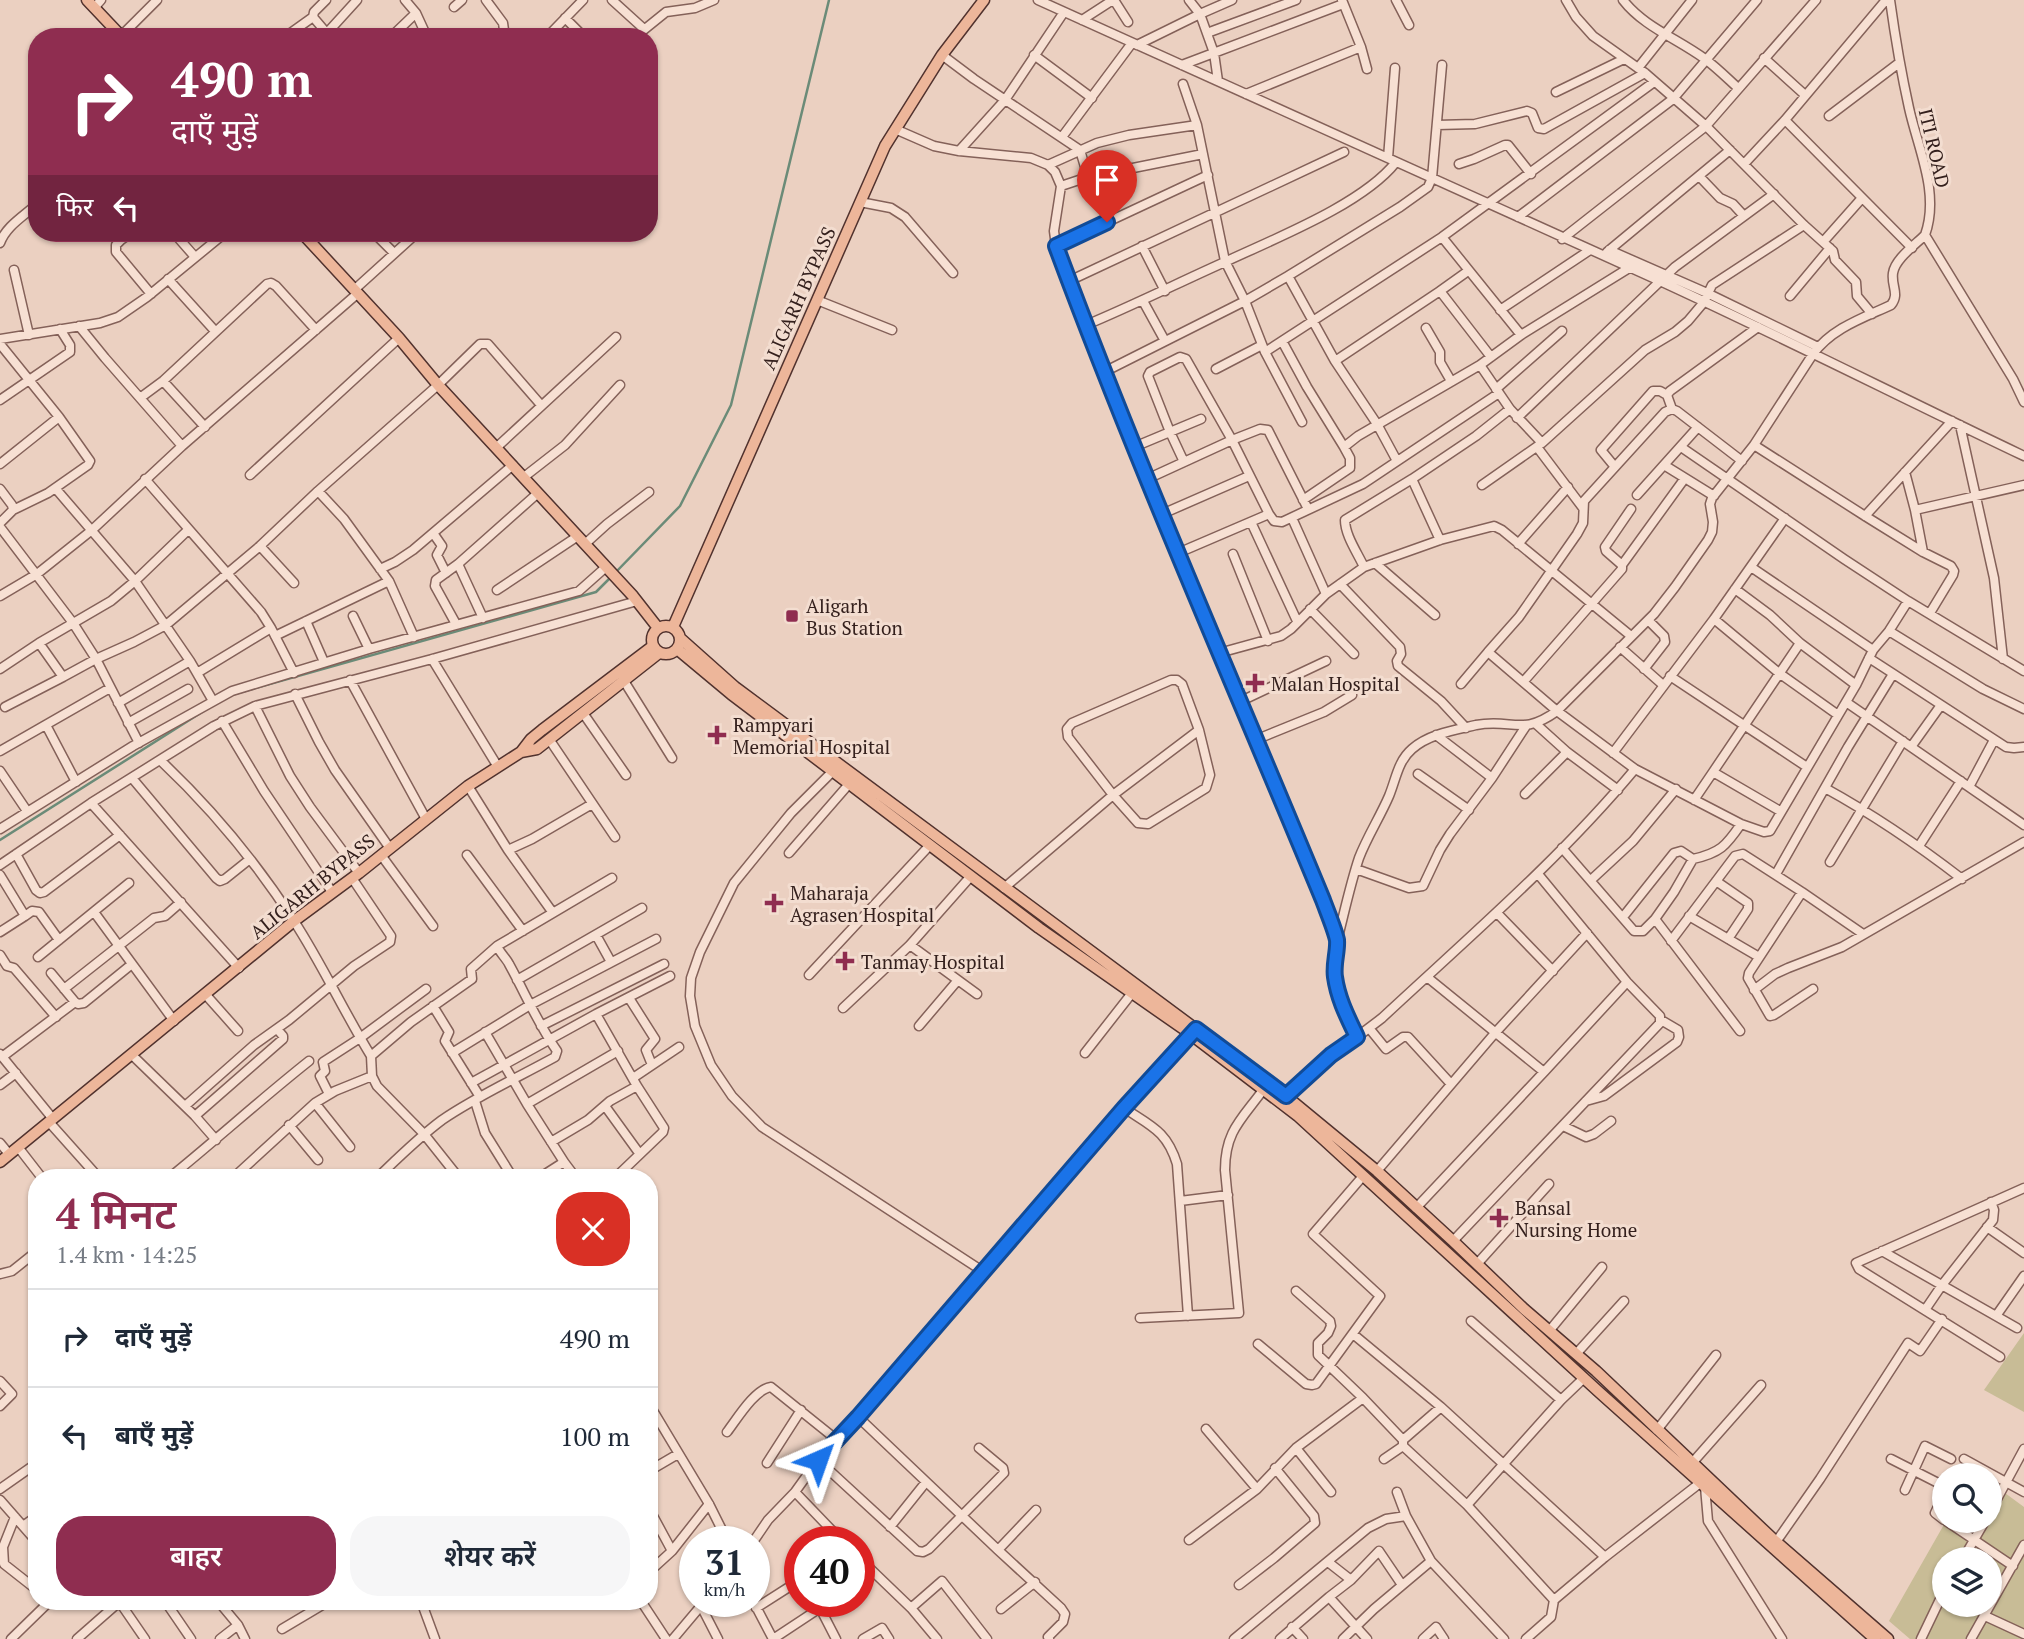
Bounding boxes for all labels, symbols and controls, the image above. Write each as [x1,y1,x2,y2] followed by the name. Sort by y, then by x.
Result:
[171,46,313,111] text: 490 m
[56,56,147,147] icon: right
[1914,106,1956,190] street label: ITI ROAD
[171,109,258,151] text: दाएँ मुड़ें
[1077,150,1137,222] pin
[1088,161,1126,199] icon: arrive
[56,189,93,223] text: फिर
[107,189,145,227] icon: left
[755,223,841,373] street label: ALIGARH BYPASS
[806,593,903,640] place label: Aligarh Bus Station
[784,608,800,624] marker: Aligarh Bus Station
[1271,671,1400,696] place label: Malan Hospital
[1245,673,1265,693] marker: Malan Hospital
[733,712,890,759] place label: Rampyari Memorial Hospital
[707,725,727,745] marker: Rampyari Memorial Hospital
[244,828,380,944] street label: ALIGARH BYPASS
[790,880,934,927] place label: Maharaja Agrasen Hospital
[764,893,784,913] marker: Maharaja Agrasen Hospital
[861,949,1005,974] place label: Tanmay Hospital
[835,951,855,971] marker: Tanmay Hospital
[56,1185,176,1241] text: 4 मिनट
[556,1192,630,1266] button: close
[1515,1195,1637,1242] place label: Bansal Nursing Home
[1489,1208,1509,1228] marker: Bansal Nursing Home
[56,1239,198,1270] text: 1.4 km · 14:25
[56,1319,94,1357] icon: right
[115,1319,192,1353] text: दाएँ मुड़ें
[560,1321,630,1355] text: 490 m
[56,1417,94,1455] icon: left
[115,1417,193,1451] text: बाएँ मुड़ें
[560,1419,630,1453] text: 100 m
[781,1423,855,1497] position arrow
[1932,1463,2002,1617] map controls
[1932,1463,2002,1533] button: search
[56,1516,336,1596] button: बाहर
[350,1516,630,1596] button: शेयर करें
[784,1526,875,1617] speed limit sign: 40
[705,1539,744,1585] text: 31
[1932,1547,2002,1617] button: layers
[704,1577,745,1601] text: km/h

